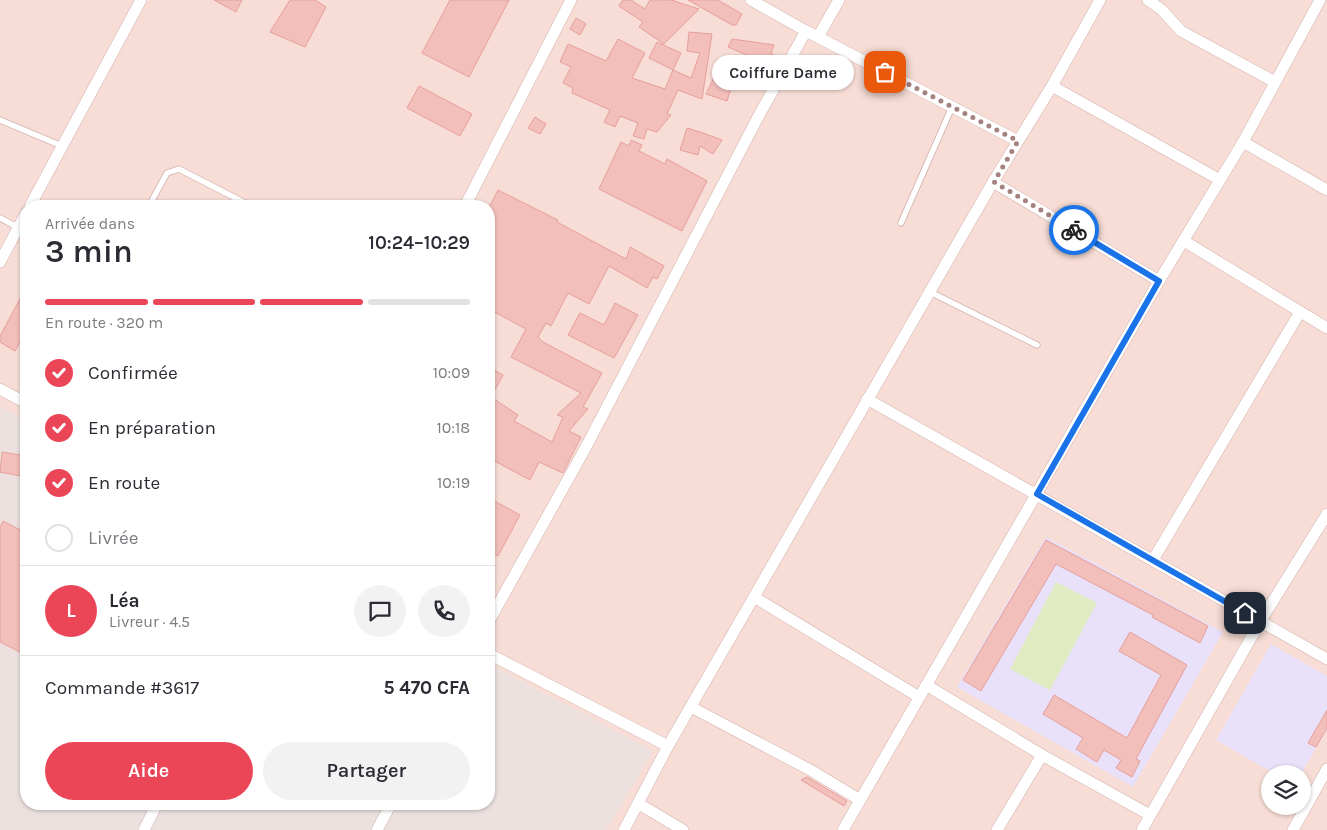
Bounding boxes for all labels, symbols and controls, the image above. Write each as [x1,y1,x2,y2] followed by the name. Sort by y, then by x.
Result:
[864,51,906,93] pin
[712,54,855,90] callout: Coiffure Dame
[871,58,899,86] icon: bag
[729,63,837,82] text: Coiffure Dame
[1049,205,1099,255] courier
[45,214,135,233] text: Arrivée dans
[1060,216,1088,244] icon: bike
[368,232,470,254] text: 10:24–10:29
[45,233,133,270] text: 3 min
[45,313,163,332] text: En route · 320 m
[45,359,73,387] icon: check
[88,362,178,384] text: Confirmée
[433,363,470,382] text: 10:09
[45,414,73,442] icon: check
[88,417,216,439] text: En préparation
[436,418,470,437] text: 10:18
[45,469,73,497] icon: check
[88,472,160,494] text: En route
[437,473,470,492] text: 10:19
[88,527,138,549] text: Livrée
[354,585,406,637] button: chat
[418,585,470,637] button: phone
[109,590,140,612] text: Léa
[1224,592,1266,634] pin
[1231,599,1259,627] icon: home
[66,600,76,622] text: L
[109,612,190,631] text: Livreur · 4.5
[45,677,199,699] text: Commande #3617
[383,677,470,699] text: 5 470 CFA
[45,742,253,800] button: Aide
[263,742,470,800] button: Partager
[1261,765,1311,815] map controls
[1261,765,1311,815] button: layers

